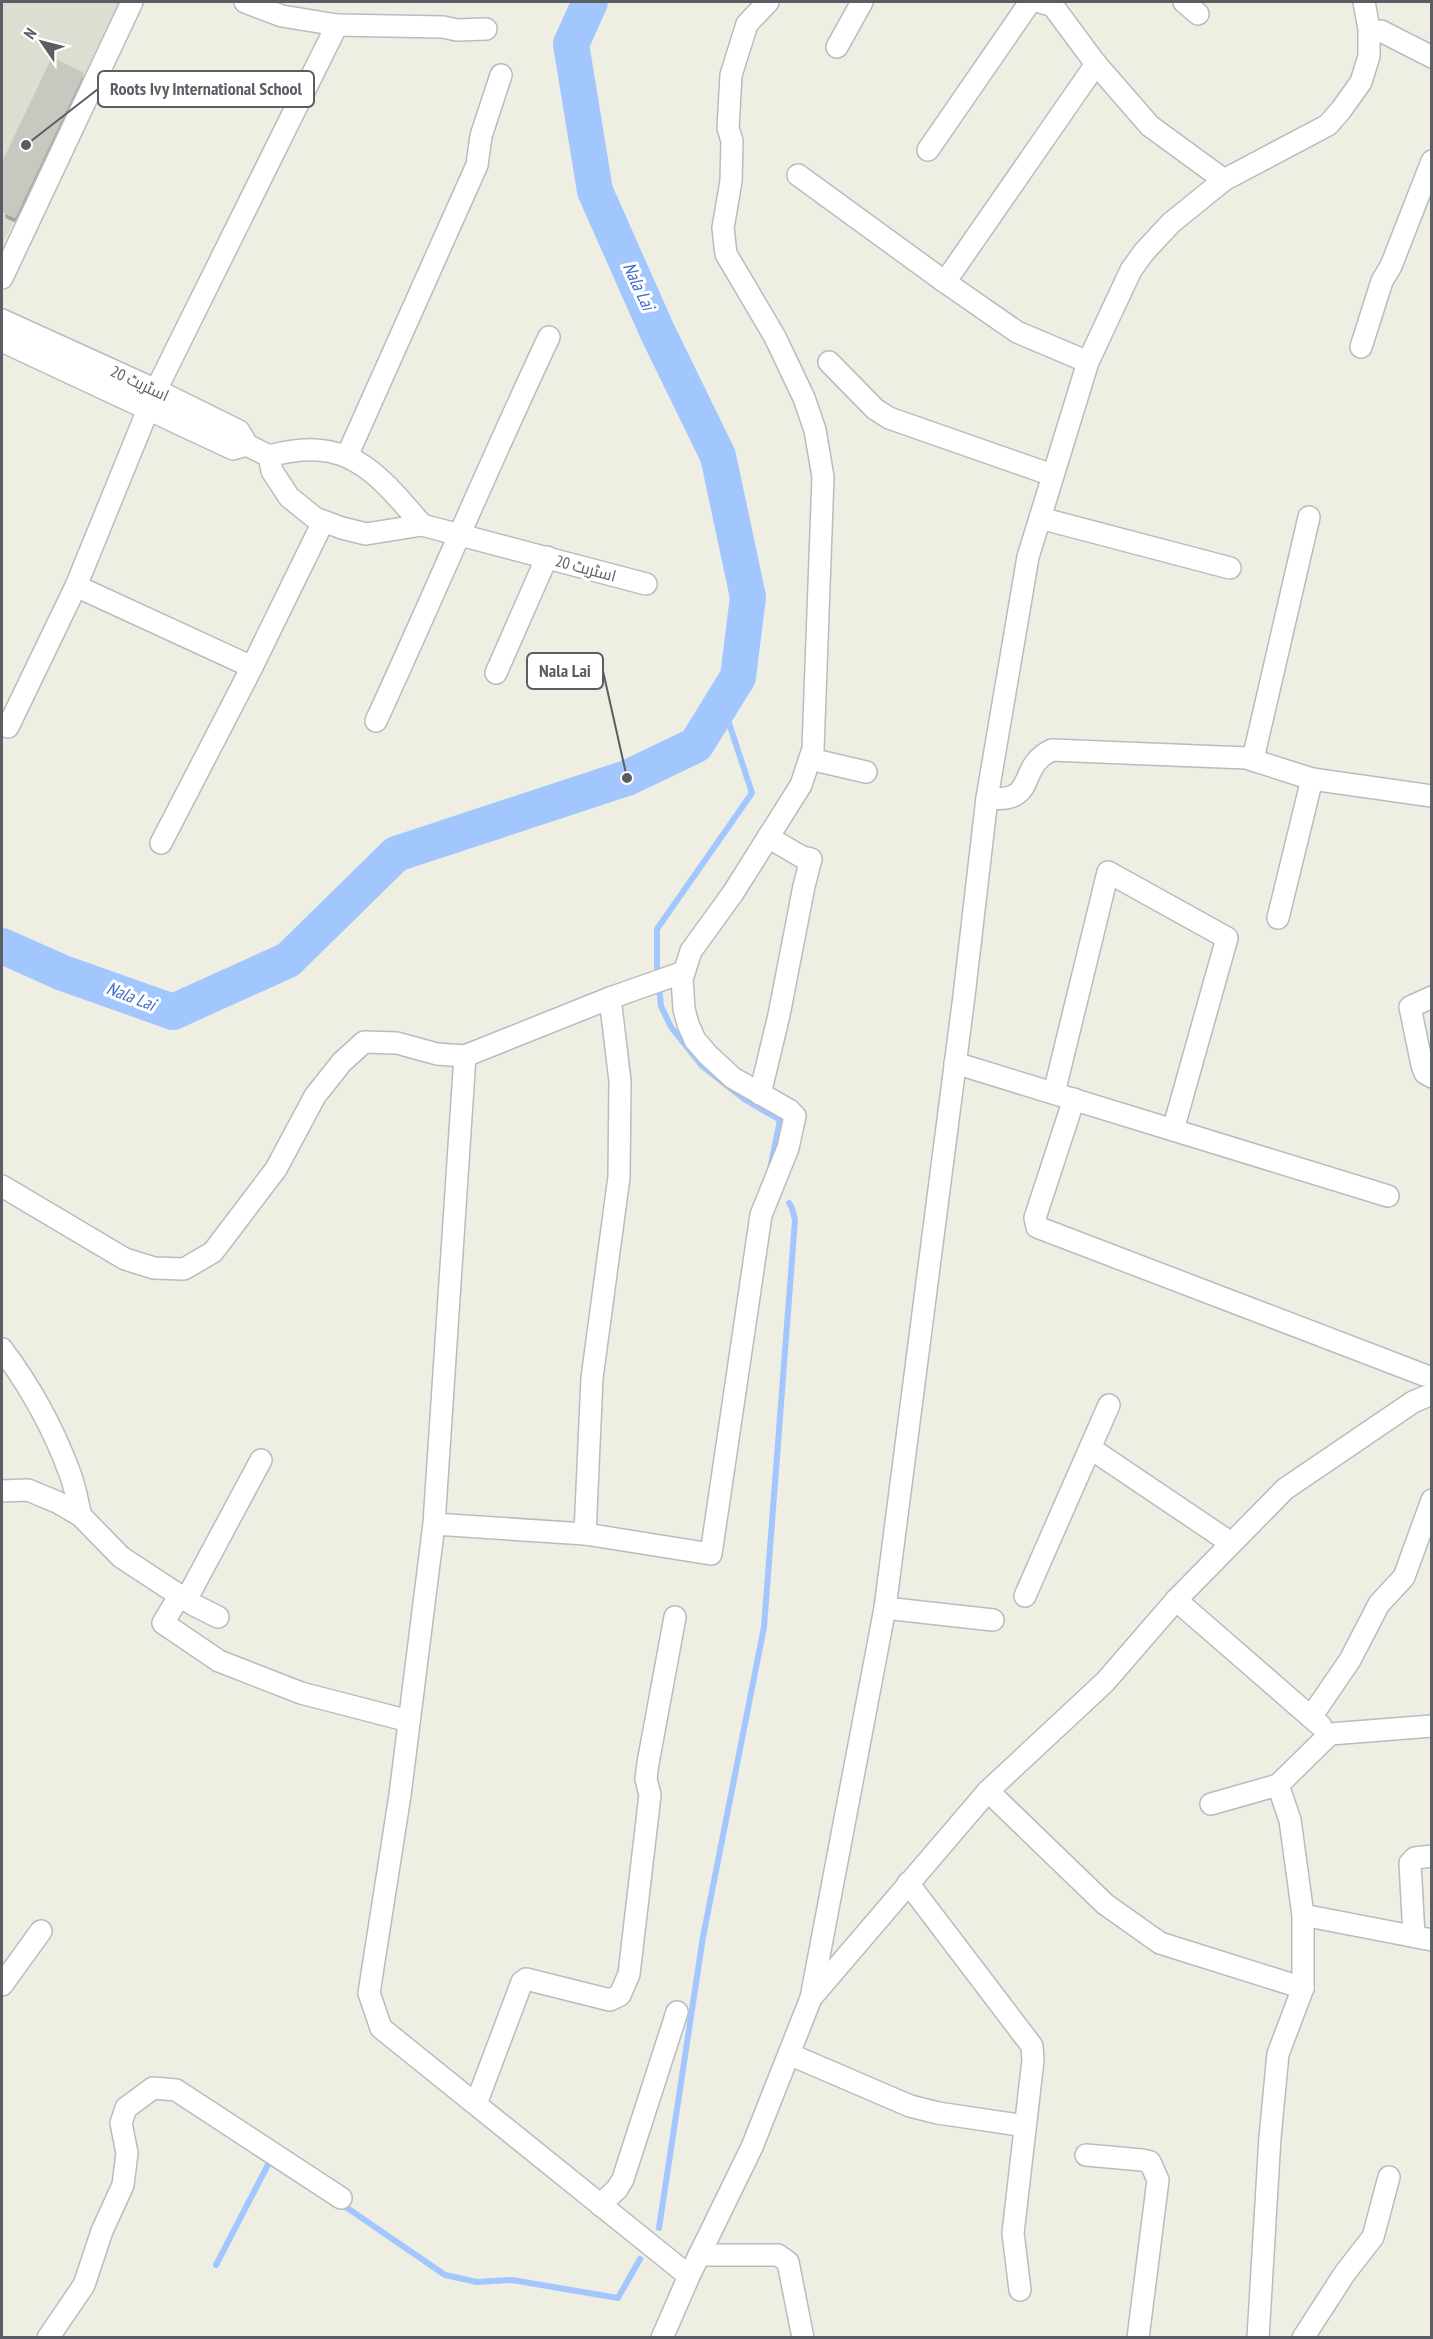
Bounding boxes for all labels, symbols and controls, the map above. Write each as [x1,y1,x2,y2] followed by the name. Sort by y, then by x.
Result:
[12,12,72,72] north arrow
[19,24,40,43] text: N
[98,71,314,107] callout: Roots Ivy International School
[110,77,303,100] text: Roots Ivy International School
[618,258,661,316] water label: Nala Lai
[108,361,172,405] street label: اسٹریٹ 20
[553,550,619,586] street label: اسٹریٹ 20
[527,653,603,689] callout: Nala Lai
[539,659,591,682] text: Nala Lai
[103,976,161,1017] water label: Nala Lai

